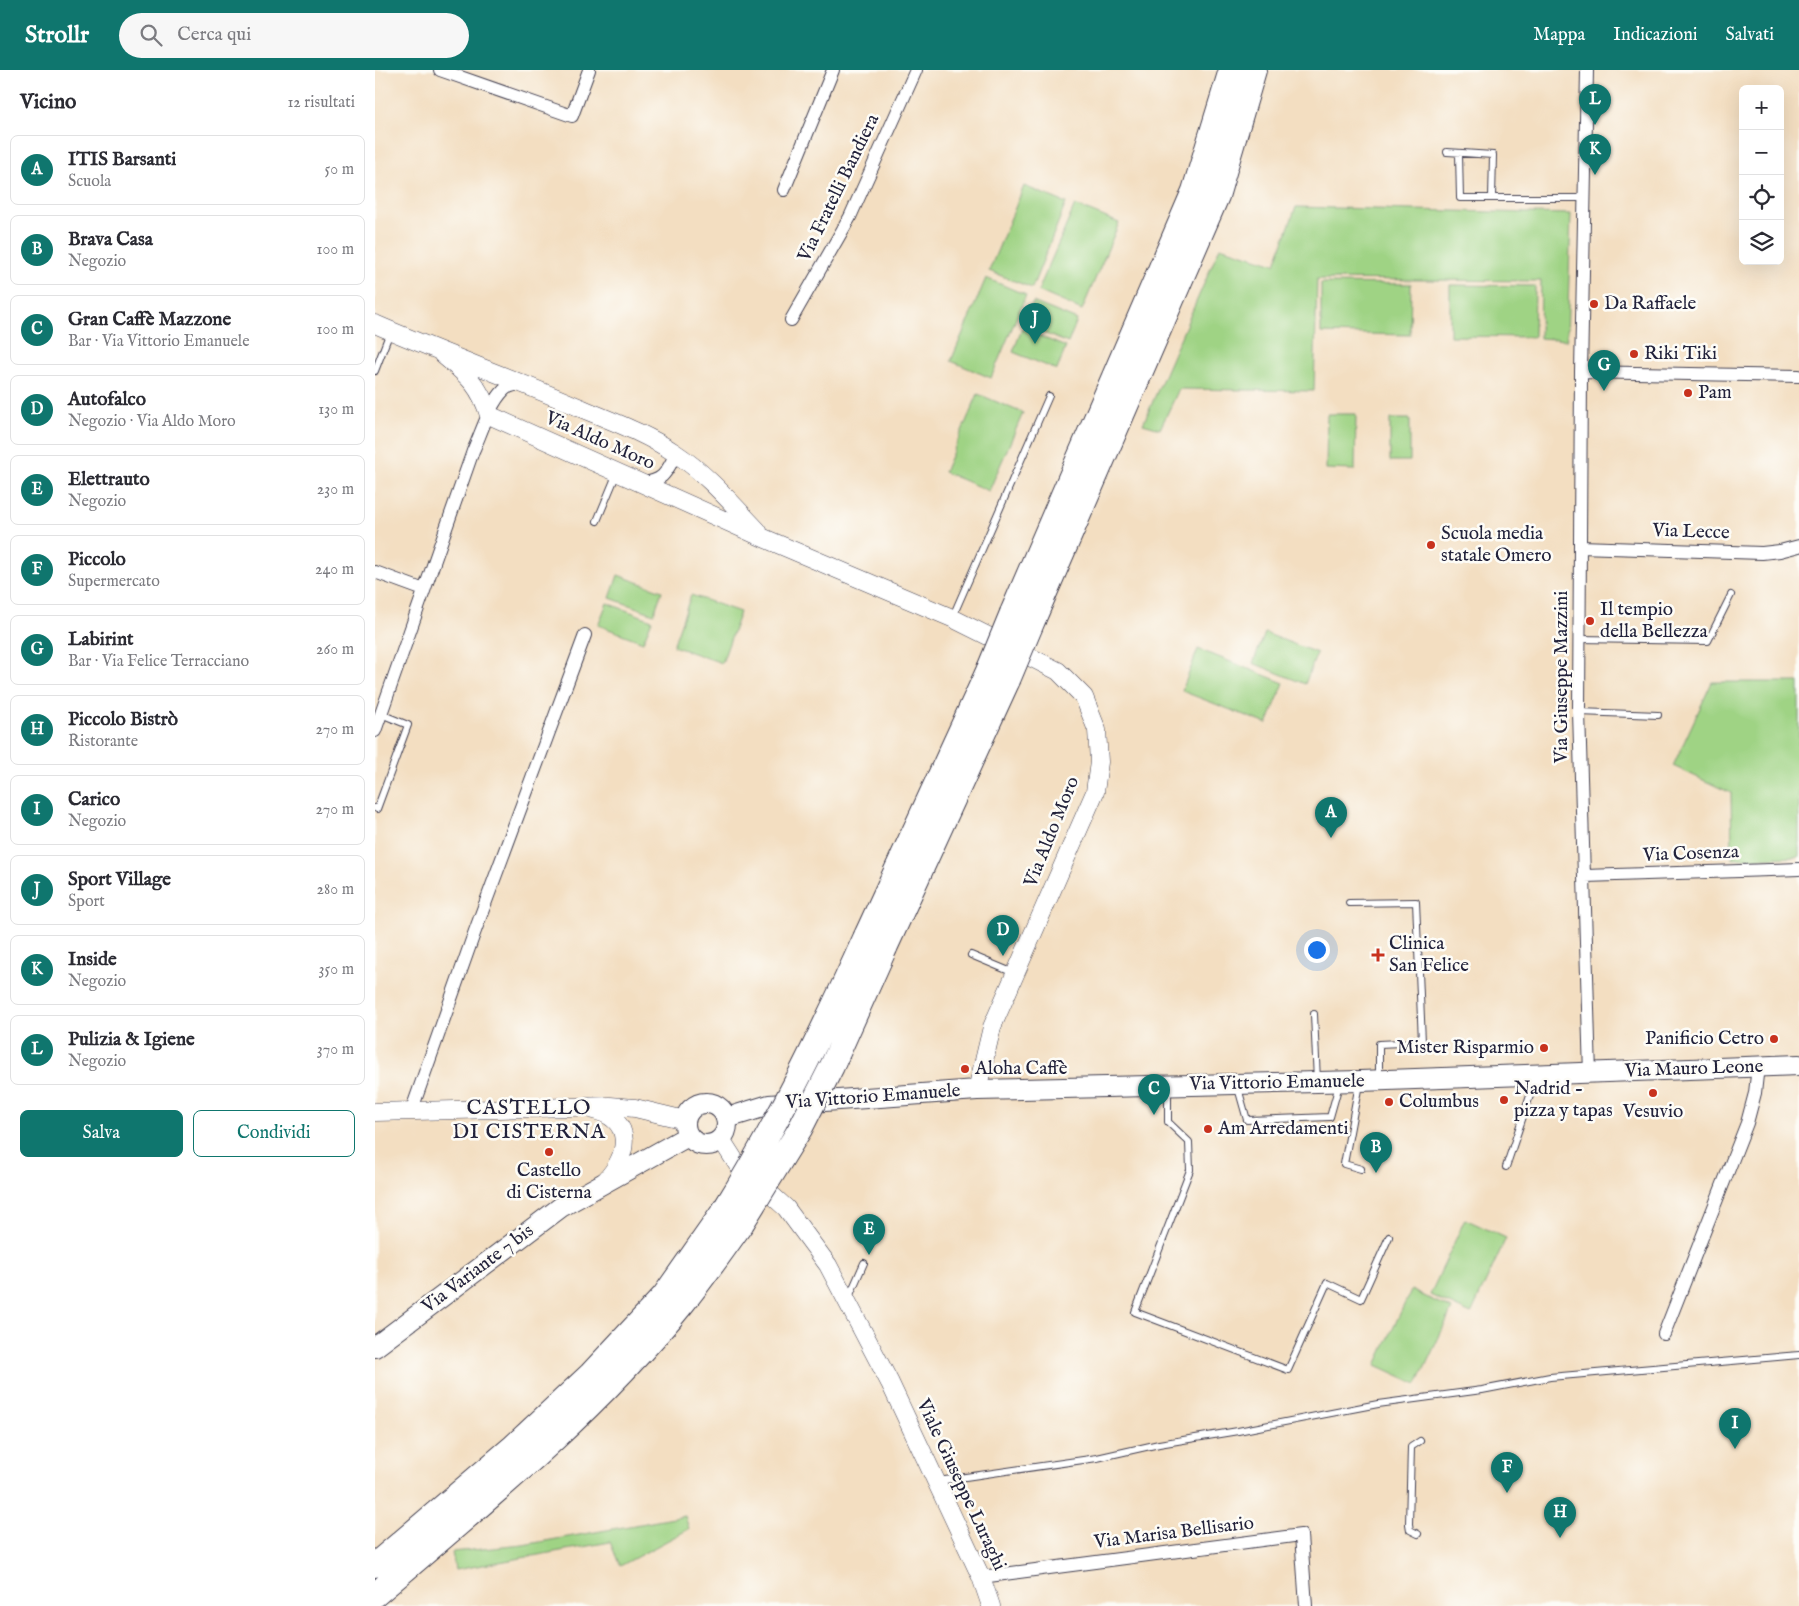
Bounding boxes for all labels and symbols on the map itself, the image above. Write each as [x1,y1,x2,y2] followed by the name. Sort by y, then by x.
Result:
[1579,84,1611,125] pin: L
[792,109,886,267] street label: Via Fratelli Bandiera
[1579,134,1611,175] pin: K
[1604,292,1697,316] place label: Da Raffaele
[1588,298,1600,310] marker: Da Raffaele
[1019,303,1051,344] pin: J
[1644,342,1717,366] place label: Riki Tiki
[1628,348,1640,360] marker: Riki Tiki
[1588,350,1620,391] pin: G
[1698,381,1732,405] place label: Pam
[1682,387,1694,399] marker: Pam
[541,406,659,476] street label: Via Aldo Moro
[1651,519,1730,545] street label: Via Lecce
[1441,522,1551,568] place label: Scuola media statale Omero
[1425,539,1437,551] marker: Scuola media statale Omero
[1550,591,1574,764] street label: Via Giuseppe Mazzini
[1600,598,1709,644] place label: Il tempio della Bellezza
[1584,615,1596,627] marker: Il tempio della Bellezza
[1019,773,1085,892] street label: Via Aldo Moro
[1315,797,1347,838] pin: A
[1642,840,1740,868] street label: Via Cosenza
[987,915,1019,956] pin: D
[1389,932,1469,978] place label: Clinica San Felice
[1304,937,1330,963] your location
[1371,948,1385,962] marker: Clinica San Felice
[1645,1027,1764,1051] place label: Panificio Cetro
[1768,1033,1780,1045] marker: Panificio Cetro
[1396,1036,1534,1060] place label: Mister Risparmio
[1538,1042,1550,1054] marker: Mister Risparmio
[1623,1055,1764,1083] street label: Via Mauro Leone
[974,1057,1068,1081] place label: Aloha Caffè
[959,1063,971,1075] marker: Aloha Caffè
[1188,1069,1365,1097] street label: Via Vittorio Emanuele
[1138,1074,1170,1115] pin: C
[1514,1077,1613,1123] place label: Nadrid - pizza y tapas
[784,1079,962,1115] street label: Via Vittorio Emanuele
[1647,1087,1659,1099] marker: Vesuvio
[1399,1090,1479,1114] place label: Columbus
[1498,1094,1510,1106] marker: Nadrid - pizza y tapas
[452,1095,606,1146] district label: CASTELLO DI CISTERNA
[1383,1096,1395,1108] marker: Columbus
[1622,1100,1683,1124] place label: Vesuvio
[1217,1117,1349,1141] place label: Am Arredamenti
[1202,1123,1214,1135] marker: Am Arredamenti
[1360,1132,1392,1173] pin: B
[543,1146,555,1158] marker: Castello di Cisterna
[506,1159,592,1205] place label: Castello di Cisterna
[853,1214,885,1255] pin: E
[417,1219,539,1319] street label: Via Variante 7 bis
[910,1394,1011,1575] street label: Viale Giuseppe Luraghi
[1719,1408,1751,1449] pin: I
[1491,1452,1523,1493] pin: F
[1544,1497,1576,1538] pin: H
[1092,1511,1255,1555] street label: Via Marisa Bellisario

